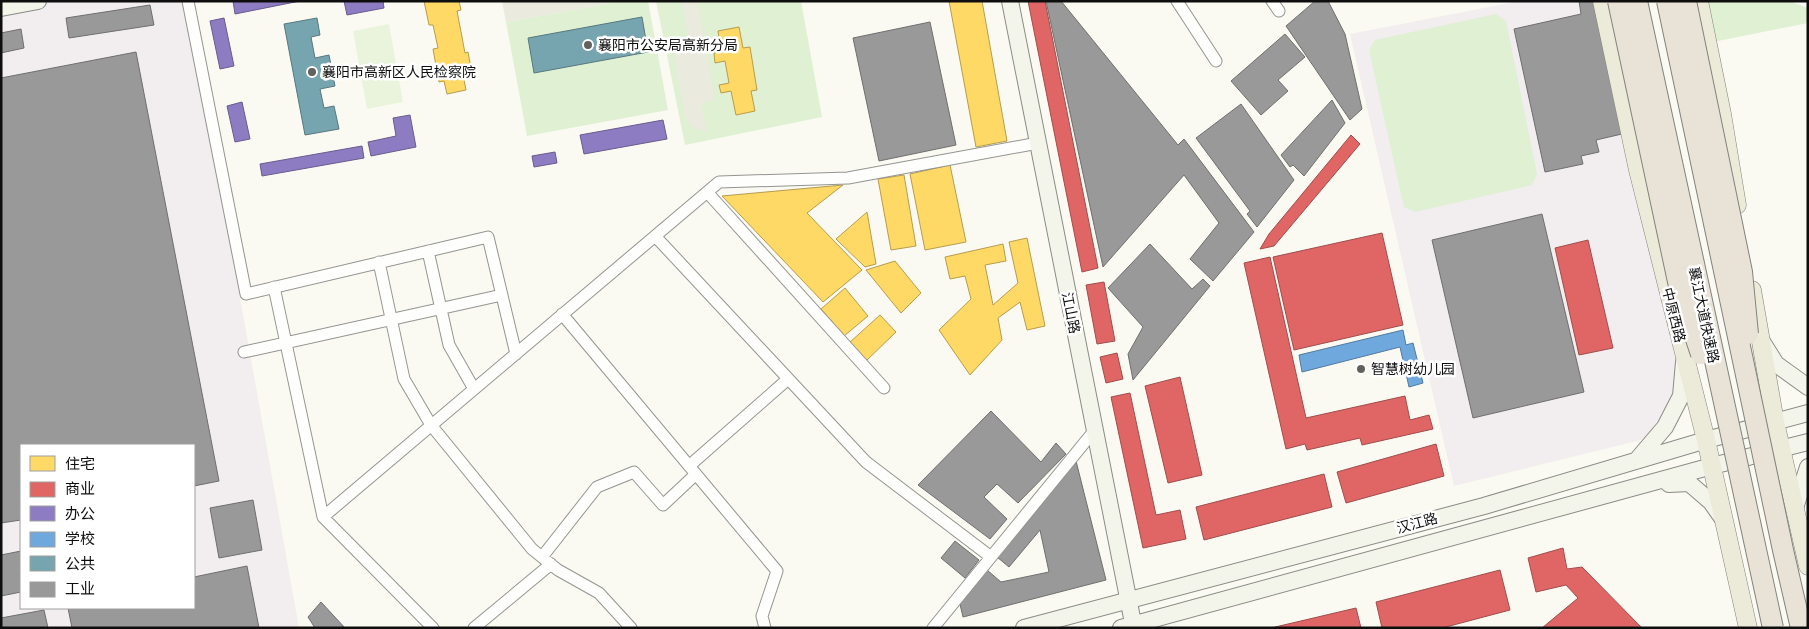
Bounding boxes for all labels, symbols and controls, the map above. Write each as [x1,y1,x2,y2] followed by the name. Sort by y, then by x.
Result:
[598,34,738,54] place label: 襄阳市公安局高新分局
[582,39,594,51] marker: 襄阳市公安局高新分局
[322,61,476,81] place label: 襄阳市高新区人民检察院
[306,66,318,78] marker: 襄阳市高新区人民检察院
[1685,265,1725,365] street label: 襄江大道快速路
[1658,285,1691,344] street label: 中原西路
[1058,290,1086,335] street label: 江山路
[1371,358,1455,378] place label: 智慧树幼儿园
[1355,363,1367,375] marker: 智慧树幼儿园
[20,444,195,609] legend
[65,451,95,474] text: 住宅
[65,476,95,499] text: 商业
[65,501,95,524] text: 办公
[1394,507,1440,537] street label: 汉江路
[65,526,95,549] text: 学校
[65,551,95,574] text: 公共
[65,576,95,599] text: 工业

